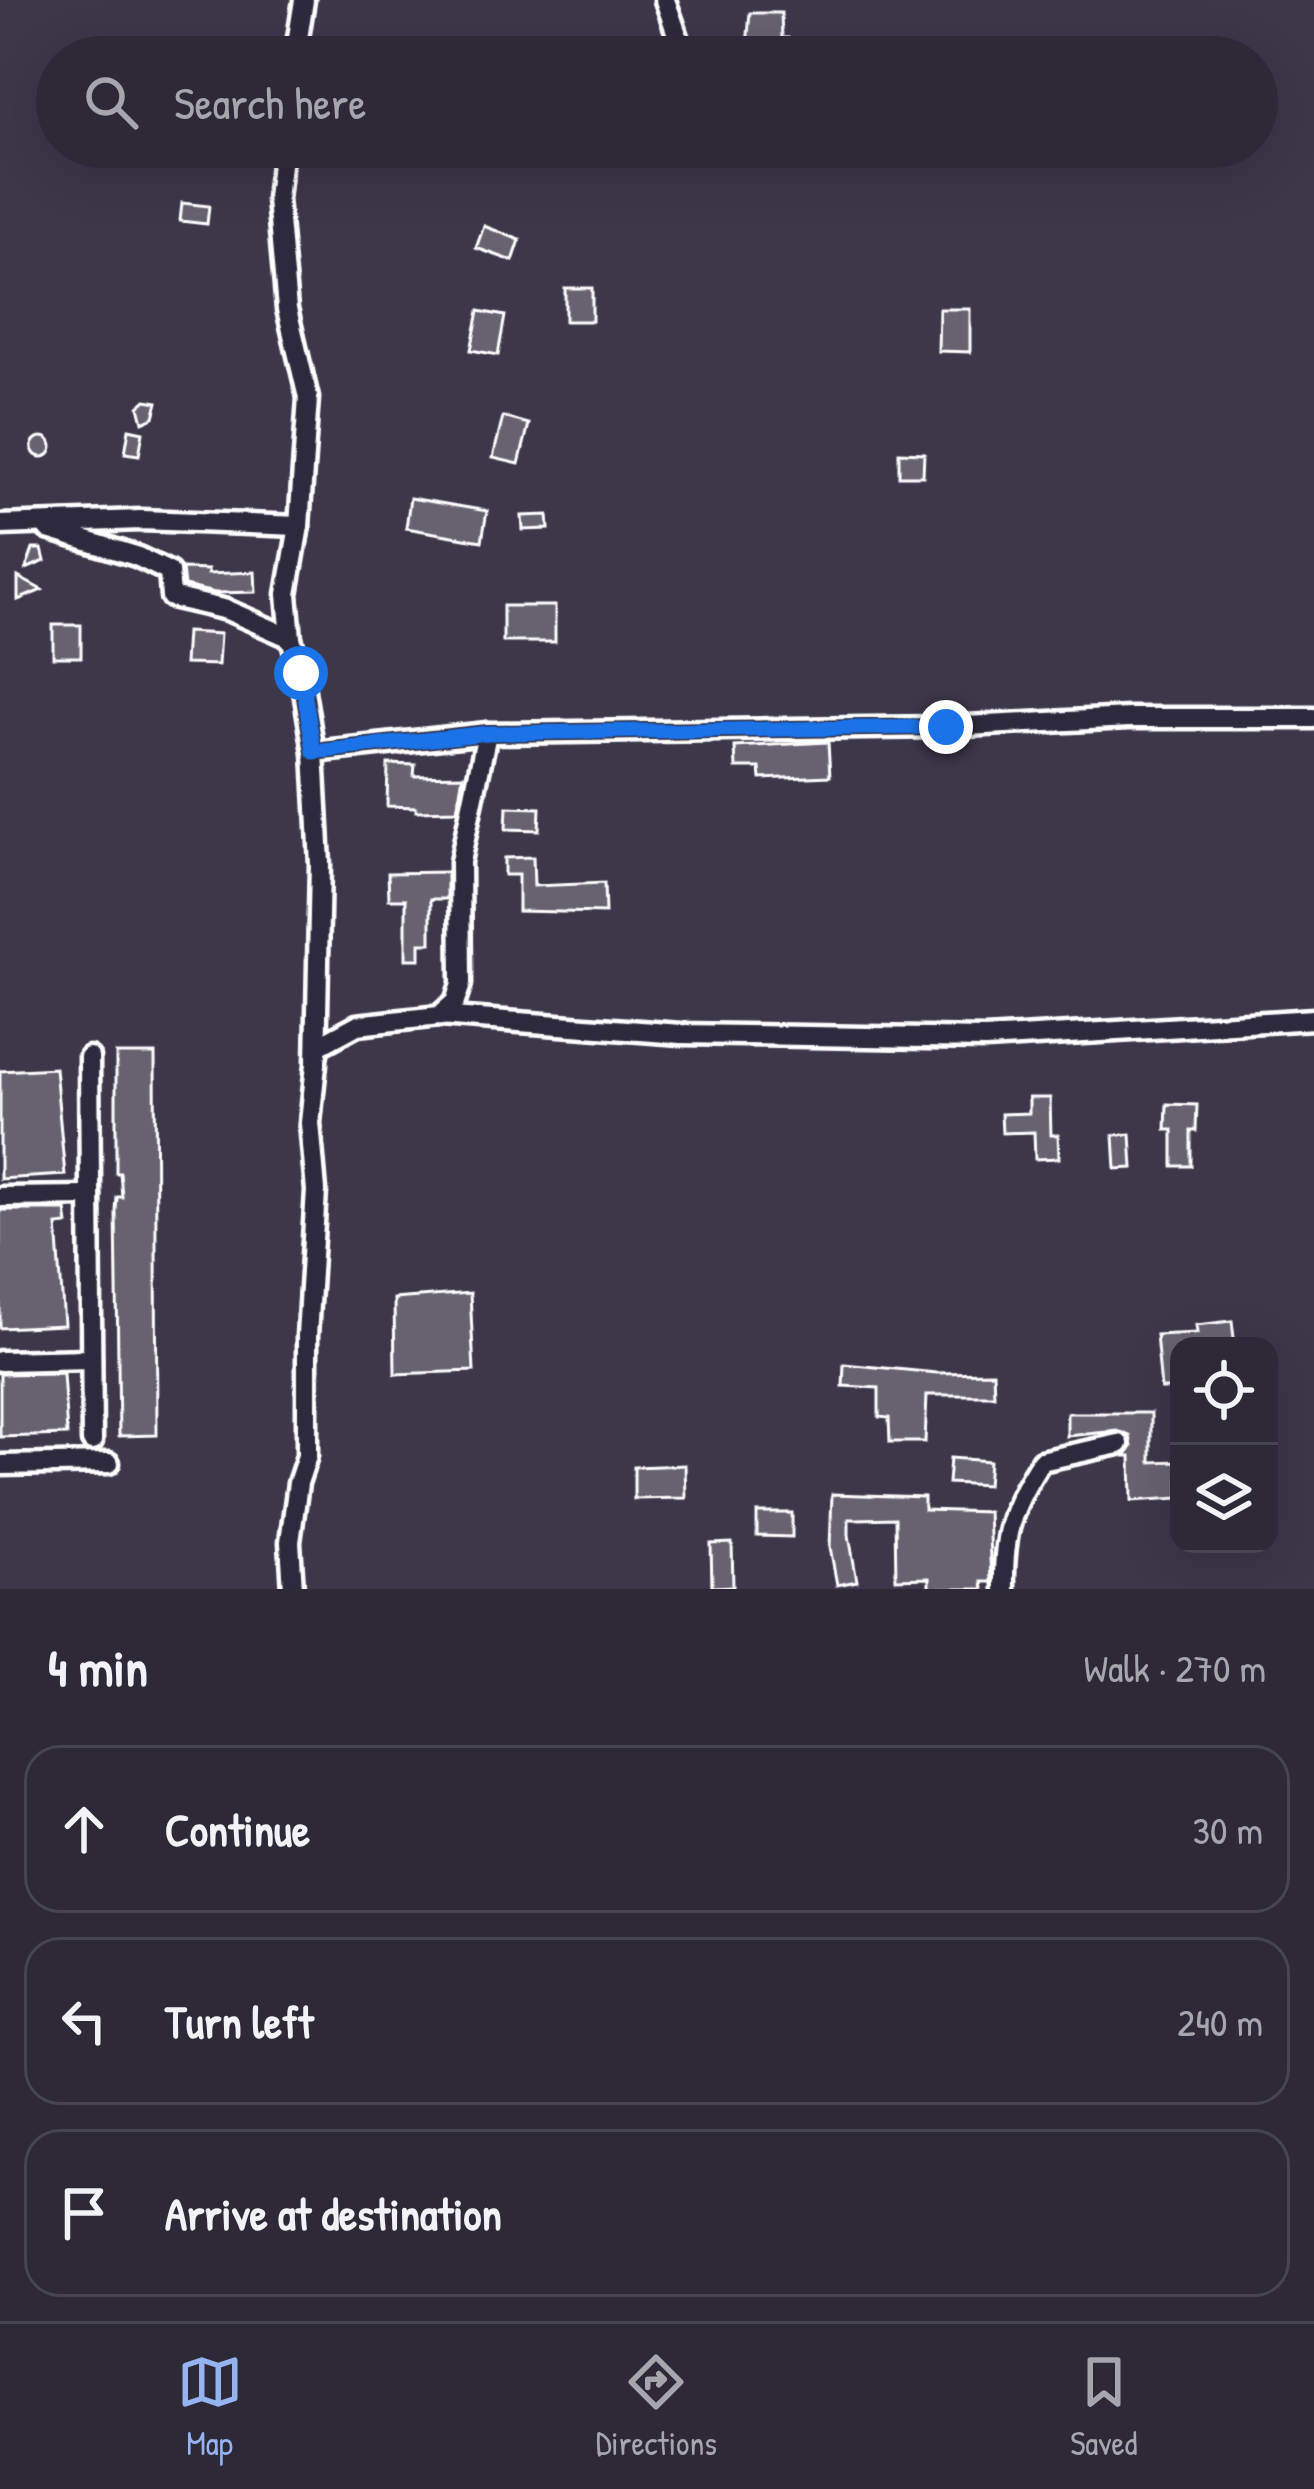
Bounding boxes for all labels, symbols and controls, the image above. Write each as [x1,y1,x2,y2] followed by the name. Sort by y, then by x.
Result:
[36,36,1278,168] search box
[78,69,144,135] icon: search
[174,72,366,133] text: Search here
[274,646,328,700] route start
[919,700,973,754] route end
[1170,1337,1278,1553] map controls
[1170,1337,1278,1445] button: locate
[1170,1445,1278,1553] button: layers
[48,1633,148,1702] text: 4 min
[1084,1641,1266,1694] text: Walk · 270 m
[51,1796,117,1862] icon: ahead
[165,1799,310,1860] text: Continue
[1193,1803,1263,1856] text: 30 m
[51,1988,117,2054] icon: left
[165,1991,314,2052] text: Turn left
[1177,1995,1263,2048] text: 240 m
[51,2180,117,2246] icon: arrive
[165,2183,502,2244] text: Arrive at destination
[177,2349,243,2465] tab: Map
[596,2349,717,2465] tab: Directions
[1070,2349,1137,2465] tab: Saved

